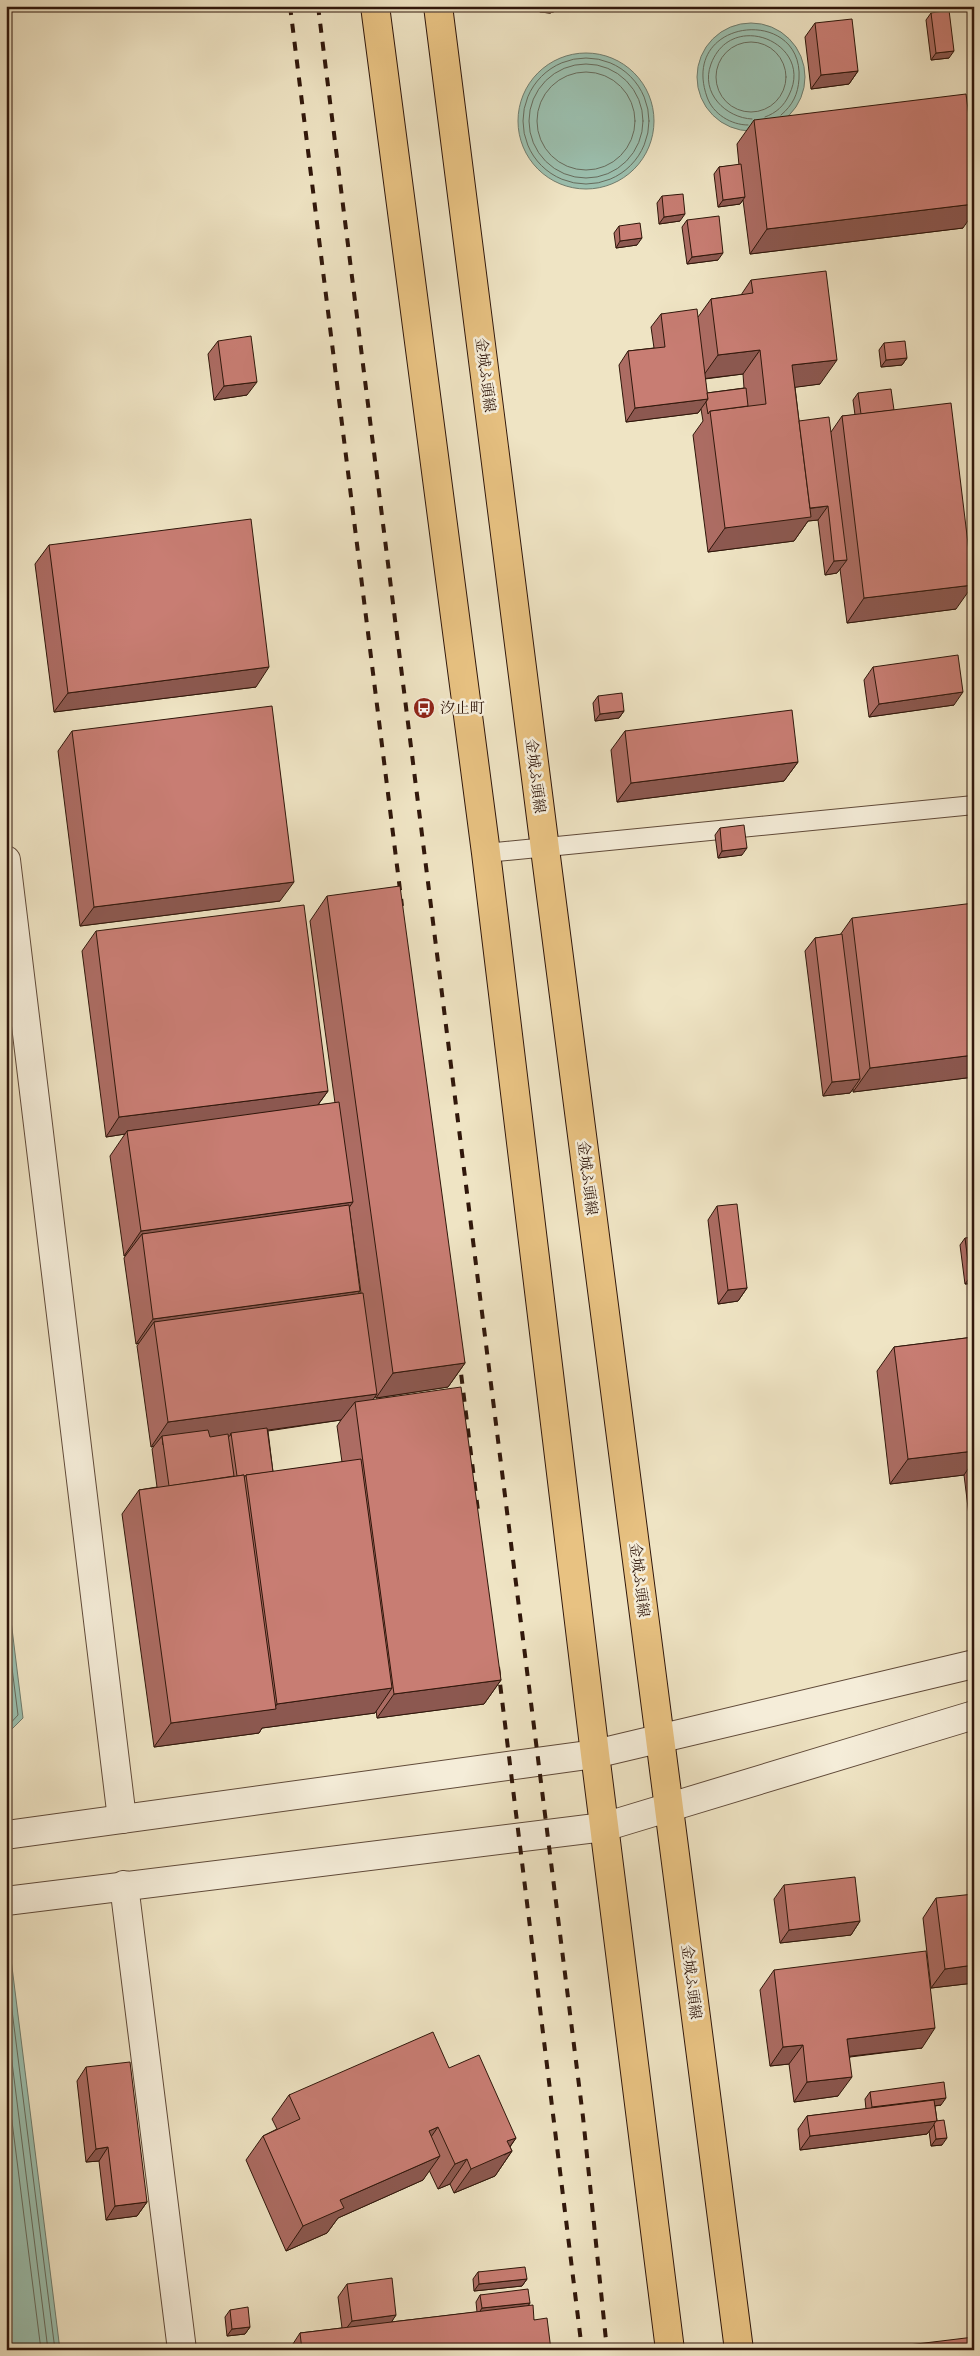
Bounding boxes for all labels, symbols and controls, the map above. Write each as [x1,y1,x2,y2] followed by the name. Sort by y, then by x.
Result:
[471,337,499,413] street label: 金城ふ頭線
[412,696,436,720] bus stop icon: 汐止町
[440,699,485,718] place label: 汐止町
[521,738,549,814] street label: 金城ふ頭線
[573,1140,601,1216] street label: 金城ふ頭線
[625,1542,653,1618] street label: 金城ふ頭線
[677,1944,705,2020] street label: 金城ふ頭線

